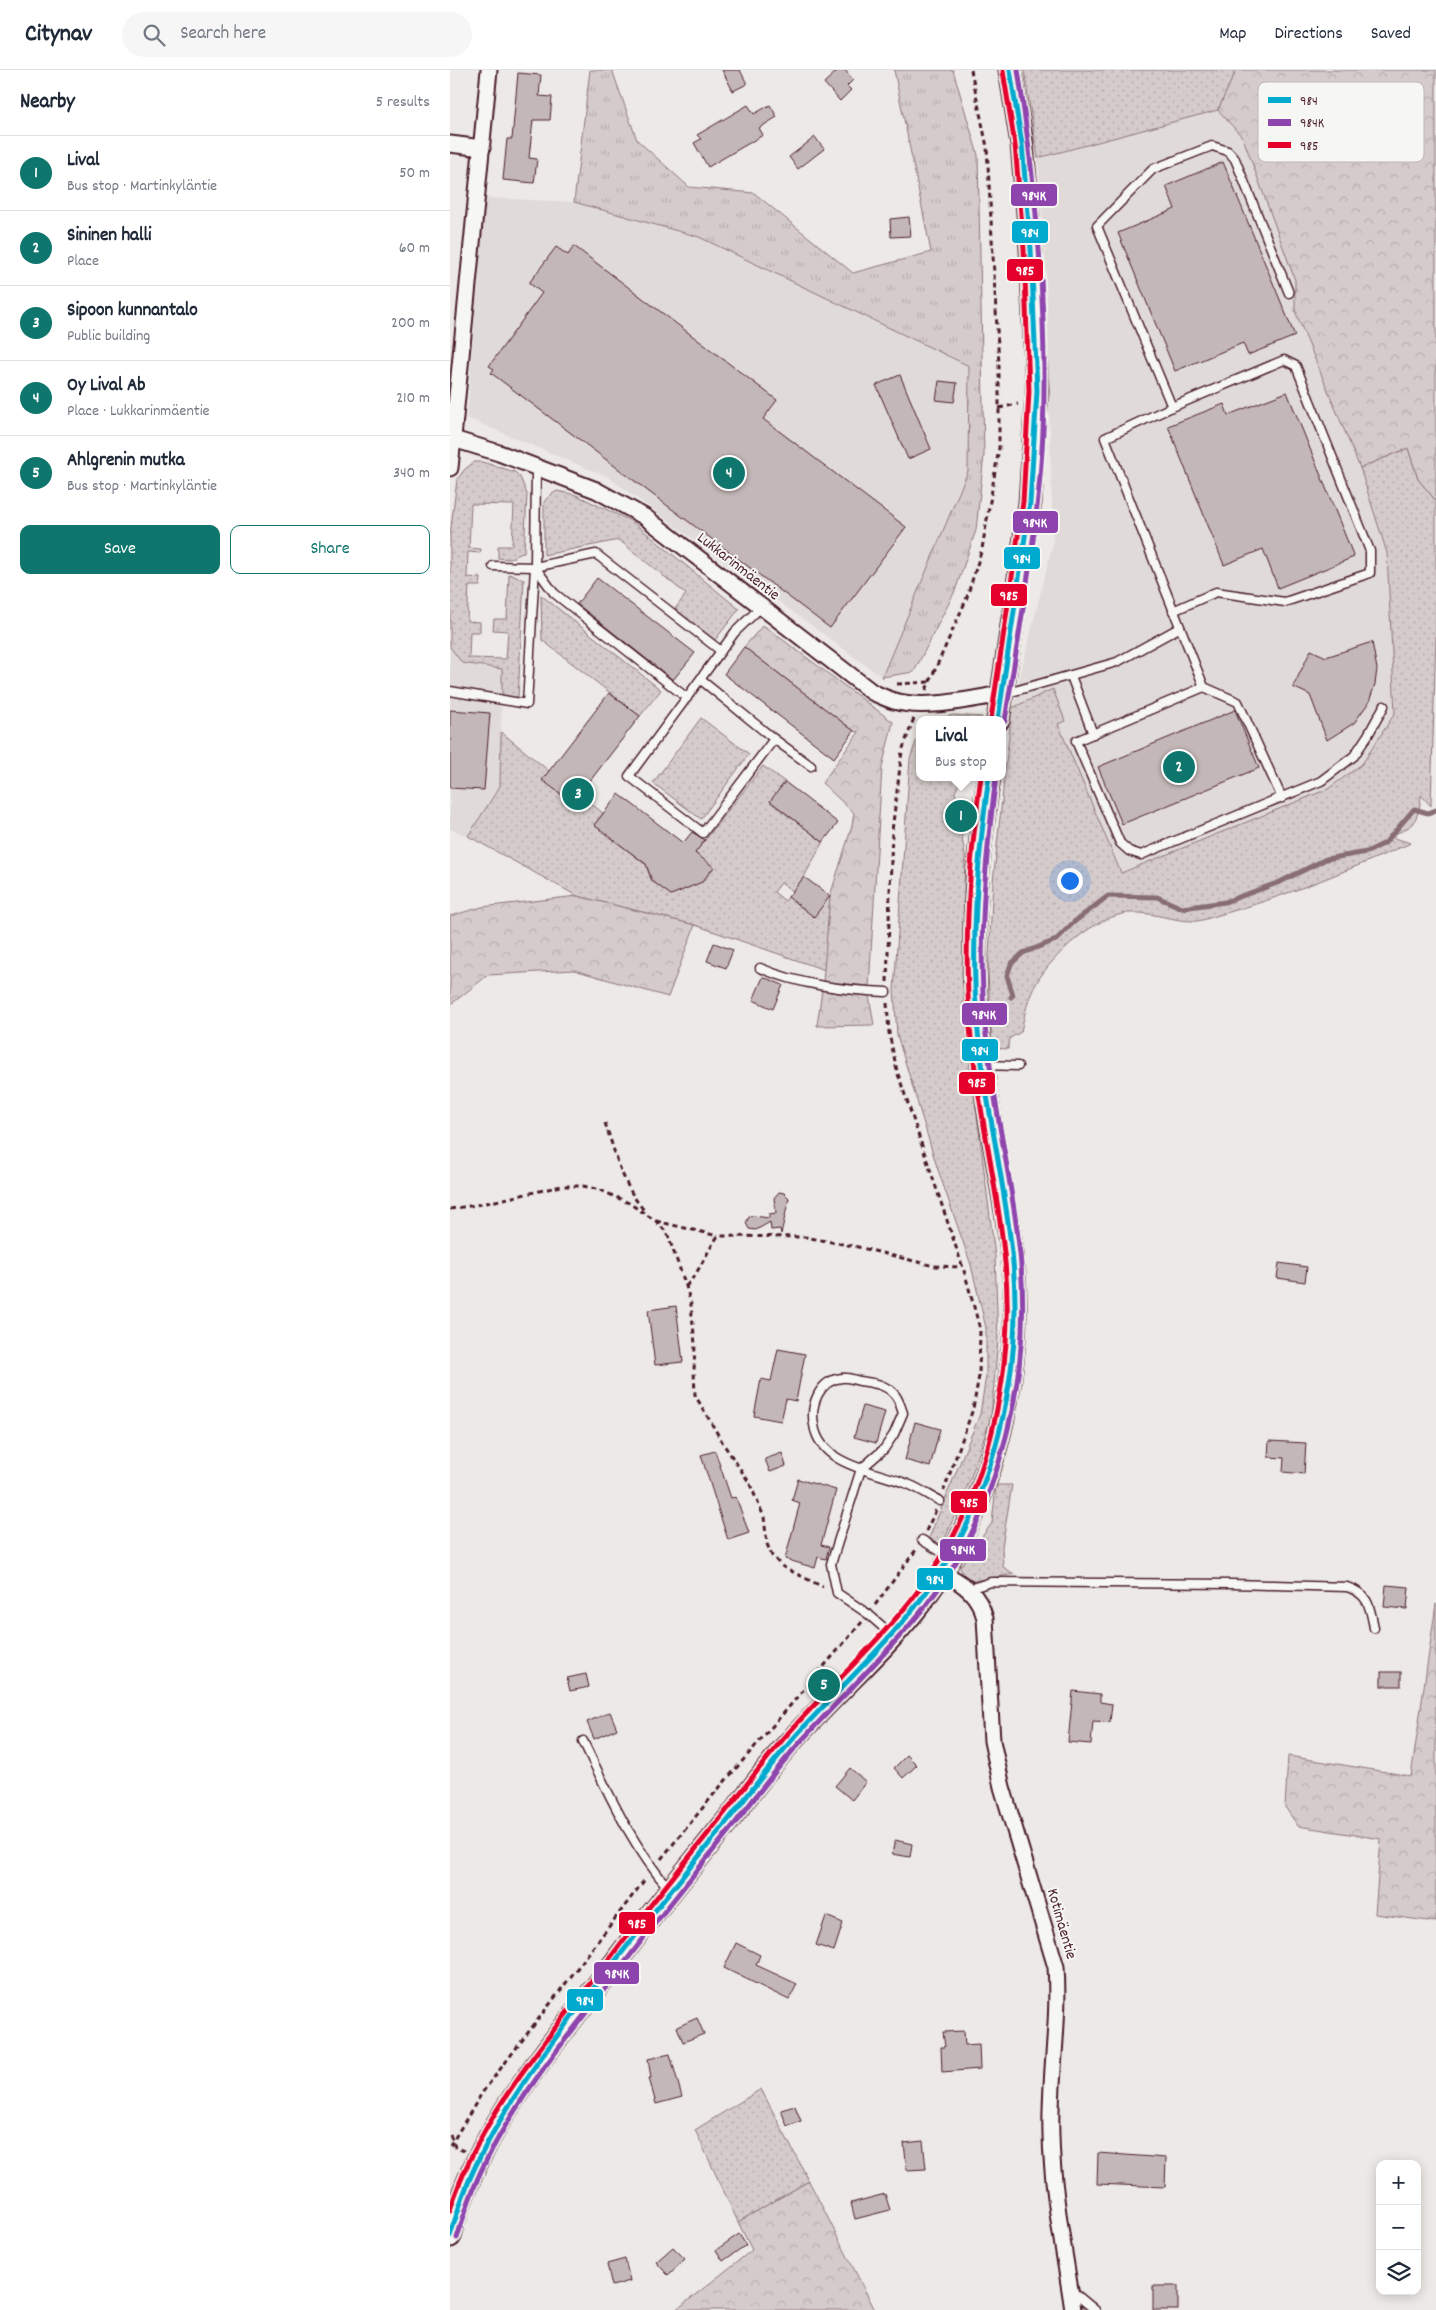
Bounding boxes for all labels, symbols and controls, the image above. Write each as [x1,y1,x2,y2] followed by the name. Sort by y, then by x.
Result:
[122,12,472,57] search box
[25,18,92,52] text: Citynav
[140,21,168,49] icon: search
[180,21,266,48] text: Search here
[1219,22,1246,47] text: Map
[1274,22,1343,47] text: Directions
[1371,22,1411,47] text: Saved
[1258,82,1424,162] legend
[20,88,75,118] text: Nearby
[376,91,430,114] text: 5 results
[1300,92,1318,112] text: 984
[1300,114,1325,134] text: 984K
[1300,137,1319,157] text: 985
[67,148,100,175] text: Lival
[34,162,38,185] text: 1
[399,162,430,185] text: 50 m
[67,175,217,198] text: Bus stop · Martinkyläntie
[1010,183,1058,207] line badge: 984K
[1022,187,1047,207] text: 984K
[1011,220,1049,244] line badge: 984
[67,223,152,250] text: Sininen halli
[1021,224,1039,244] text: 984
[33,237,40,260] text: 2
[399,237,430,260] text: 60 m
[67,250,99,273] text: Place
[1006,258,1044,282] line badge: 985
[1016,262,1035,282] text: 985
[67,298,198,325] text: Sipoon kunnantalo
[32,312,40,335] text: 3
[391,312,430,335] text: 200 m
[67,325,150,348] text: Public building
[67,373,146,400] text: Oy Lival Ab
[33,387,39,410] text: 4
[396,387,430,410] text: 210 m
[67,400,210,423] text: Place · Lukkarinmäentie
[67,448,185,475] text: Ahlgrenin mutka
[713,454,745,492] pin: 4
[32,462,40,485] text: 5
[393,462,430,485] text: 340 m
[67,475,217,498] text: Bus stop · Martinkyläntie
[1012,510,1059,534] line badge: 984K
[1023,514,1048,534] text: 984K
[20,525,220,574] button: Save
[230,525,430,574] button: Share
[692,527,784,607] street label: Lukkarinmäentie
[1003,546,1041,570] line badge: 984
[1013,550,1031,570] text: 984
[990,583,1028,607] line badge: 985
[1000,587,1019,607] text: 985
[916,716,1006,781] popup
[935,724,968,751] text: Lival
[1163,748,1195,786] pin: 2
[935,751,987,774] text: Bus stop
[562,775,594,813] pin: 3
[945,797,977,835] pin: 1
[1057,868,1083,894] your location
[961,1002,1008,1026] line badge: 984K
[972,1006,997,1026] text: 984K
[961,1038,999,1062] line badge: 984
[971,1042,989,1062] text: 984
[958,1071,996,1095] line badge: 985
[968,1074,987,1094] text: 985
[950,1490,988,1514] line badge: 985
[960,1494,979,1514] text: 985
[939,1538,987,1562] line badge: 984K
[951,1541,976,1561] text: 984K
[916,1567,954,1591] line badge: 984
[926,1571,944,1591] text: 984
[808,1666,840,1704] pin: 5
[1040,1886,1082,1962] street label: Kotimäentie
[618,1911,656,1935] line badge: 985
[628,1915,647,1935] text: 985
[593,1961,640,1985] line badge: 984K
[605,1965,630,1985] text: 984K
[566,1988,604,2012] line badge: 984
[576,1992,594,2012] text: 984
[1376,2160,1421,2295] map controls
[1376,2160,1421,2205] button: +
[1376,2205,1421,2250] button: −
[1376,2250,1421,2295] button: layers

